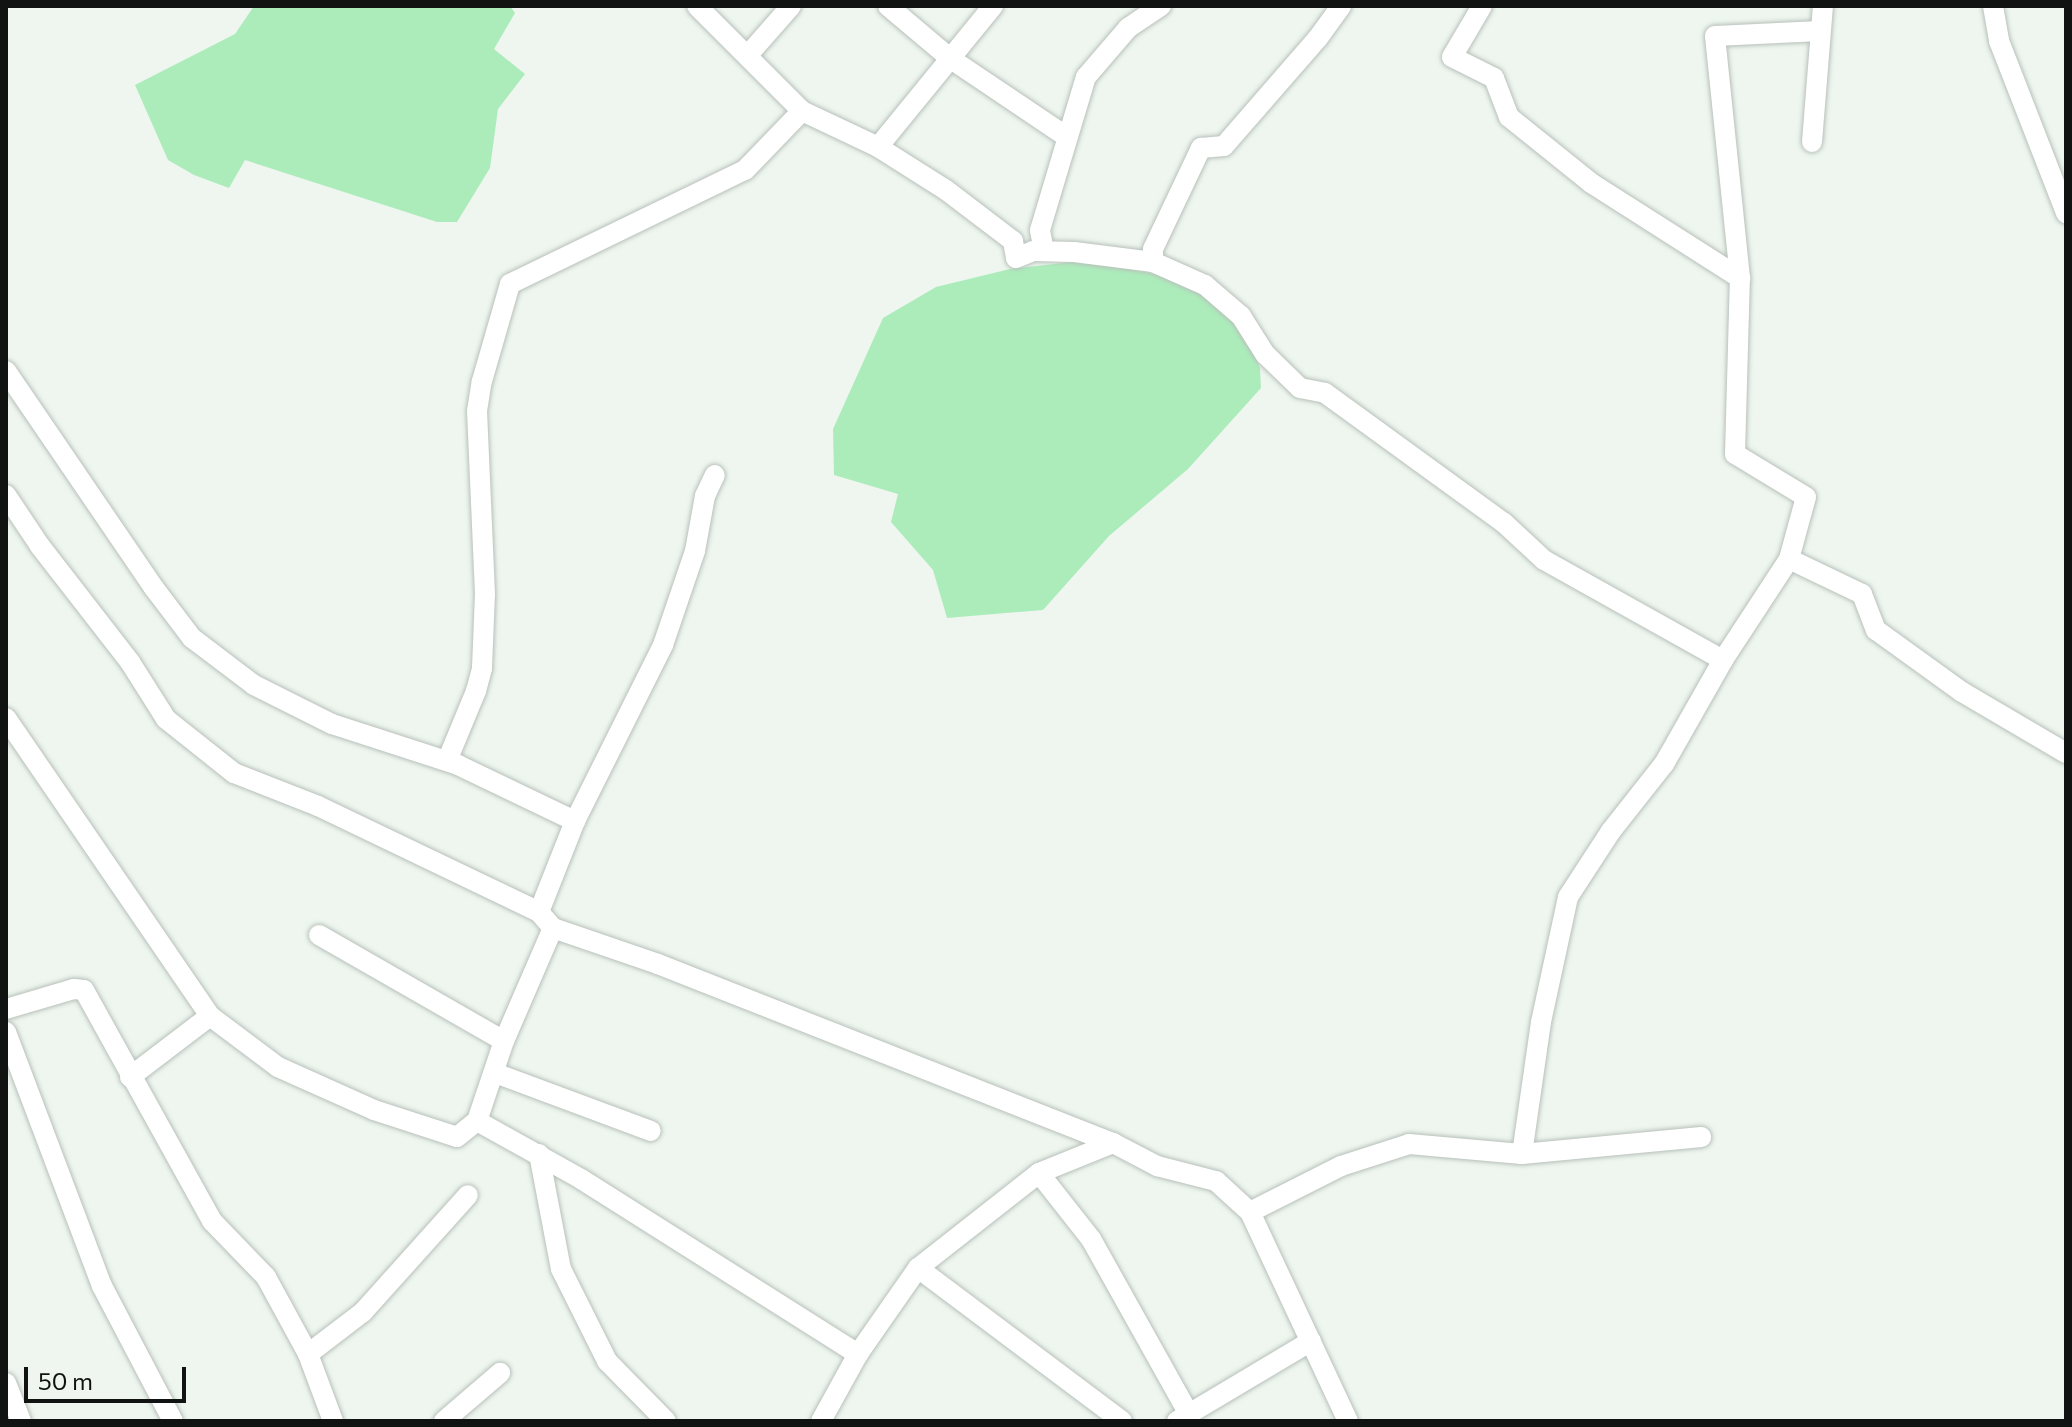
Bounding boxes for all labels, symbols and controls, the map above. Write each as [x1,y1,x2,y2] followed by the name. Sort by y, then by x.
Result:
[28,1351,190,1401] scale bar
[38,1366,93,1395] text: 50 m

